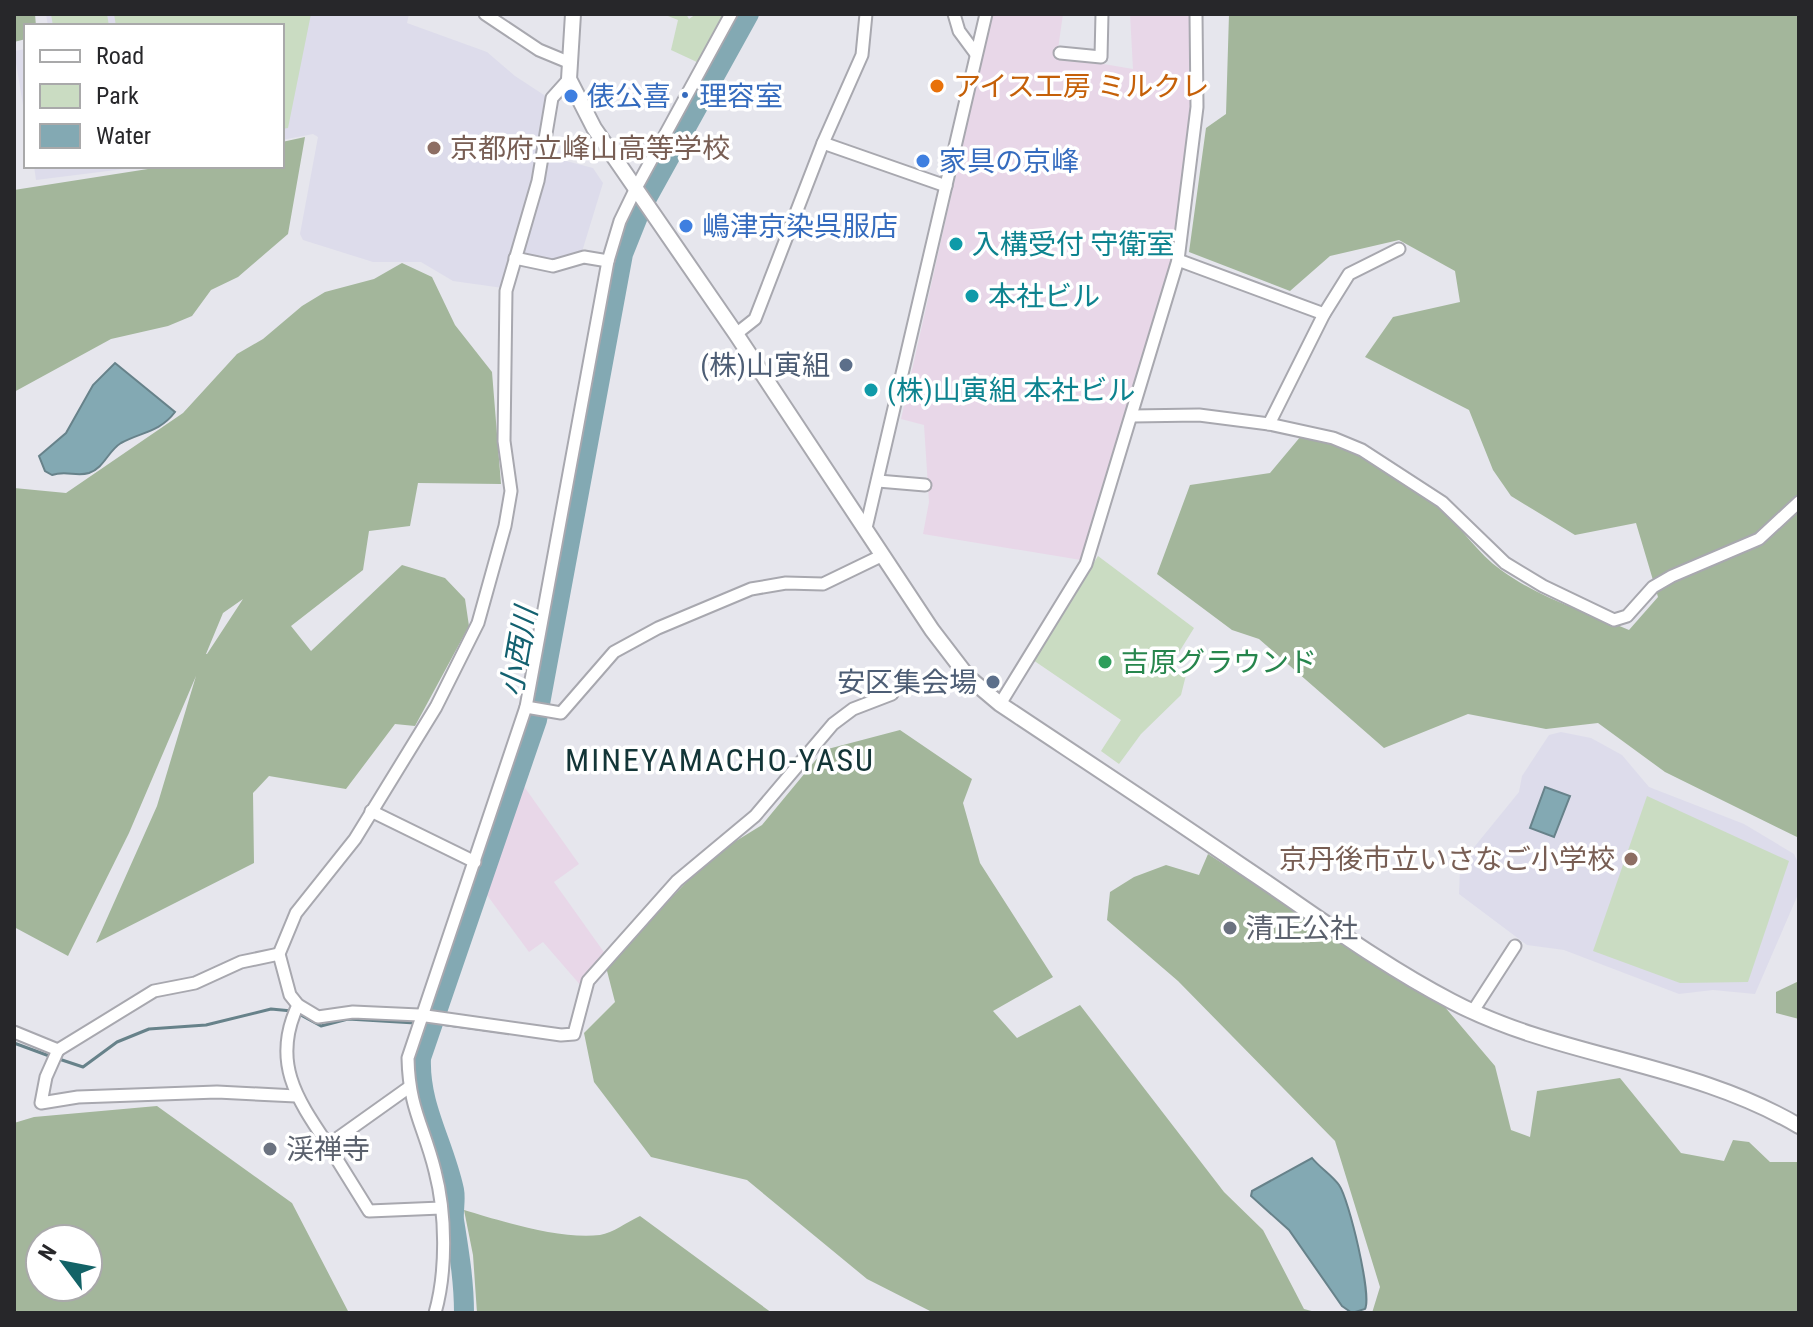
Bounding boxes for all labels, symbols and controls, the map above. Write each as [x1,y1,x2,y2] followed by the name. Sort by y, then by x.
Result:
[24,24,284,168] legend
[96,42,144,70] text: Road
[953,70,1209,103] place label: アイス工房 ミルクレ
[928,77,946,95] marker: アイス工房 ミルクレ
[587,80,783,113] place label: 俵公喜・理容室
[96,82,139,110] text: Park
[562,87,580,105] marker: 俵公喜・理容室
[96,122,151,150] text: Water
[450,132,730,165] place label: 京都府立峰山高等学校
[425,139,443,157] marker: 京都府立峰山高等学校
[939,145,1079,178] place label: 家具の京峰
[914,152,932,170] marker: 家具の京峰
[702,210,898,243] place label: 嶋津京染呉服店
[677,217,695,235] marker: 嶋津京染呉服店
[972,228,1174,261] place label: 入構受付 守衛室
[947,235,965,253] marker: 入構受付 守衛室
[988,280,1100,313] place label: 本社ビル
[963,287,981,305] marker: 本社ビル
[700,349,830,382] place label: (株)山寅組
[837,356,855,374] marker: (株)山寅組
[887,374,1135,407] place label: (株)山寅組 本社ビル
[862,381,880,399] marker: (株)山寅組 本社ビル
[493,602,544,699] water label: 小西川
[1121,646,1317,679] place label: 吉原グラウンド
[1096,653,1114,671] marker: 吉原グラウンド
[837,666,977,699] place label: 安区集会場
[984,673,1002,691] marker: 安区集会場
[565,741,875,779] district label: MINEYAMACHO-YASU
[1279,843,1615,876] place label: 京丹後市立いさなご小学校
[1622,850,1640,868] marker: 京丹後市立いさなご小学校
[1246,912,1358,945] place label: 清正公社
[1221,919,1239,937] marker: 清正公社
[286,1133,370,1166] place label: 渓禅寺
[261,1140,279,1158] marker: 渓禅寺
[24,1223,104,1303] north arrow
[33,1240,62,1265] text: N

